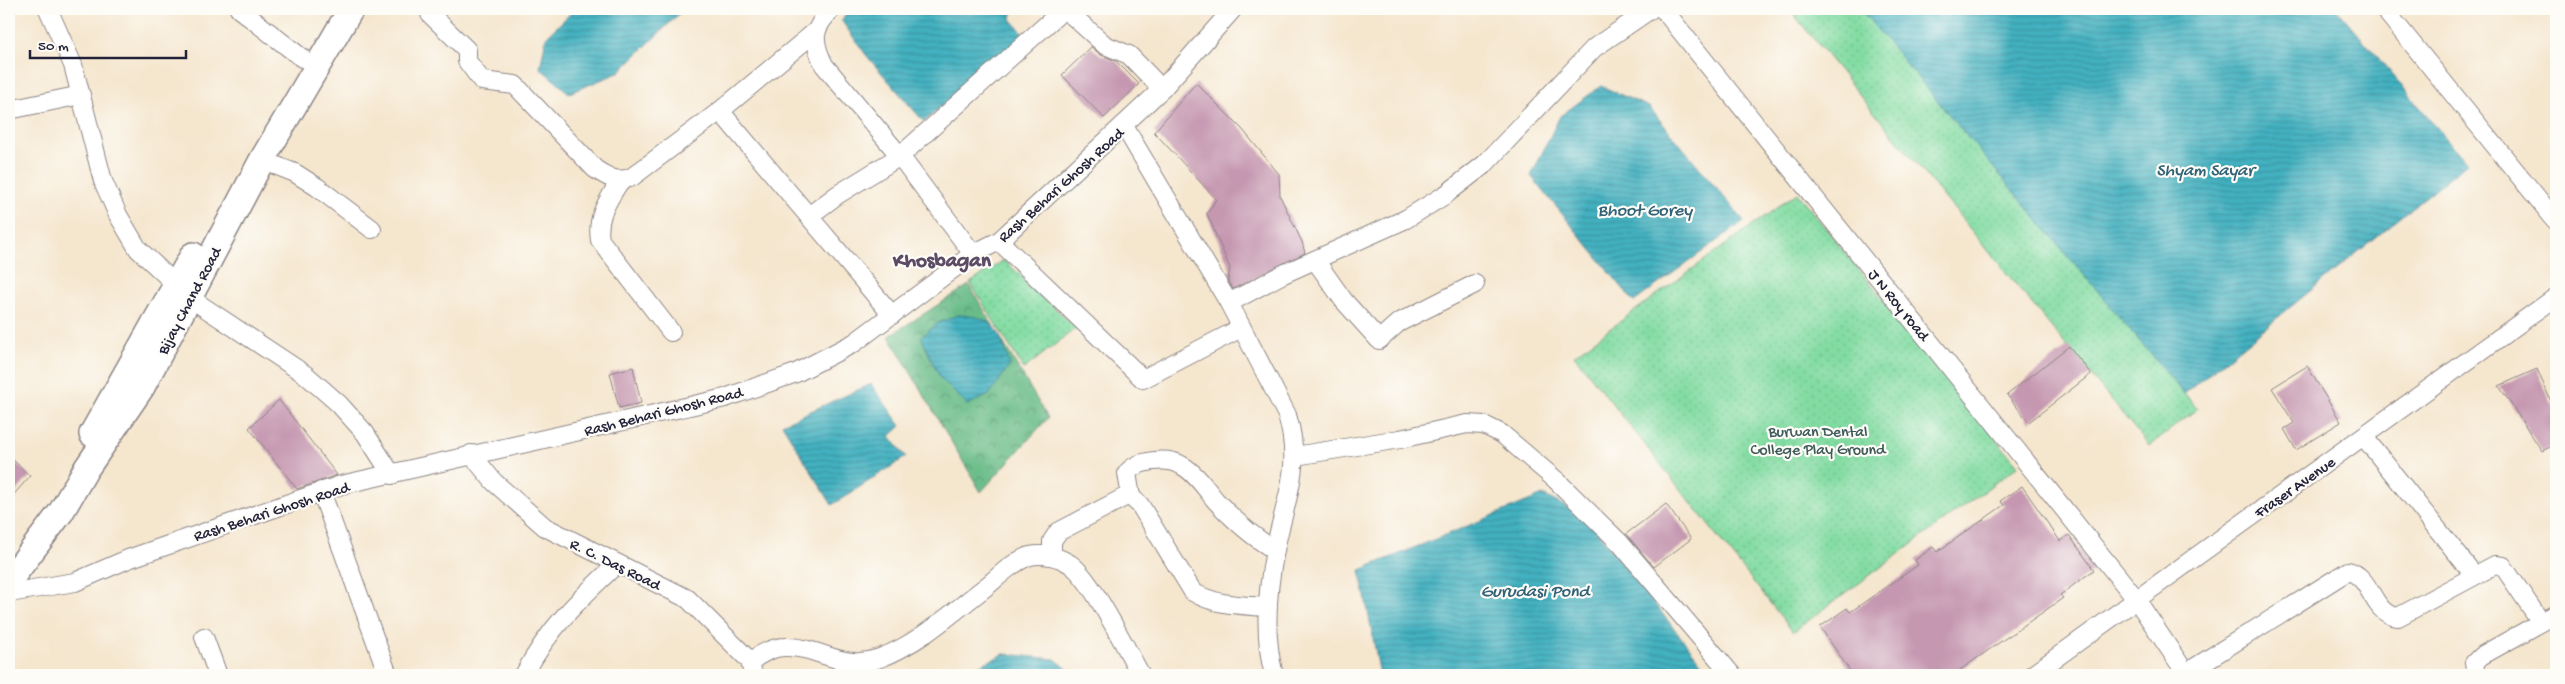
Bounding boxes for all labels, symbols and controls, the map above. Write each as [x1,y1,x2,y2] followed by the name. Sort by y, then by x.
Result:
[30,28,186,60] scale bar
[38,38,69,56] text: 50 m
[996,124,1130,248] street label: Rash Behari Ghosh Road
[2156,161,2257,182] water label: Shyam Sayar
[1598,201,1693,222] water label: Bhoot Gorey
[154,243,228,359] street label: Bijay Chand Road
[892,250,992,275] district label: Khosbagan
[1862,266,1933,347] street label: J N Roy road
[583,384,747,442] street label: Rash Behari Ghosh Road
[1751,424,1887,461] park label: Burwan Dental College Play Ground
[2251,454,2341,524] street label: Fraser Avenue
[192,479,354,547] street label: Rash Behari Ghosh Road
[566,536,664,597] street label: R. C. Das Road
[1481,582,1592,603] water label: Gurudasi Pond

